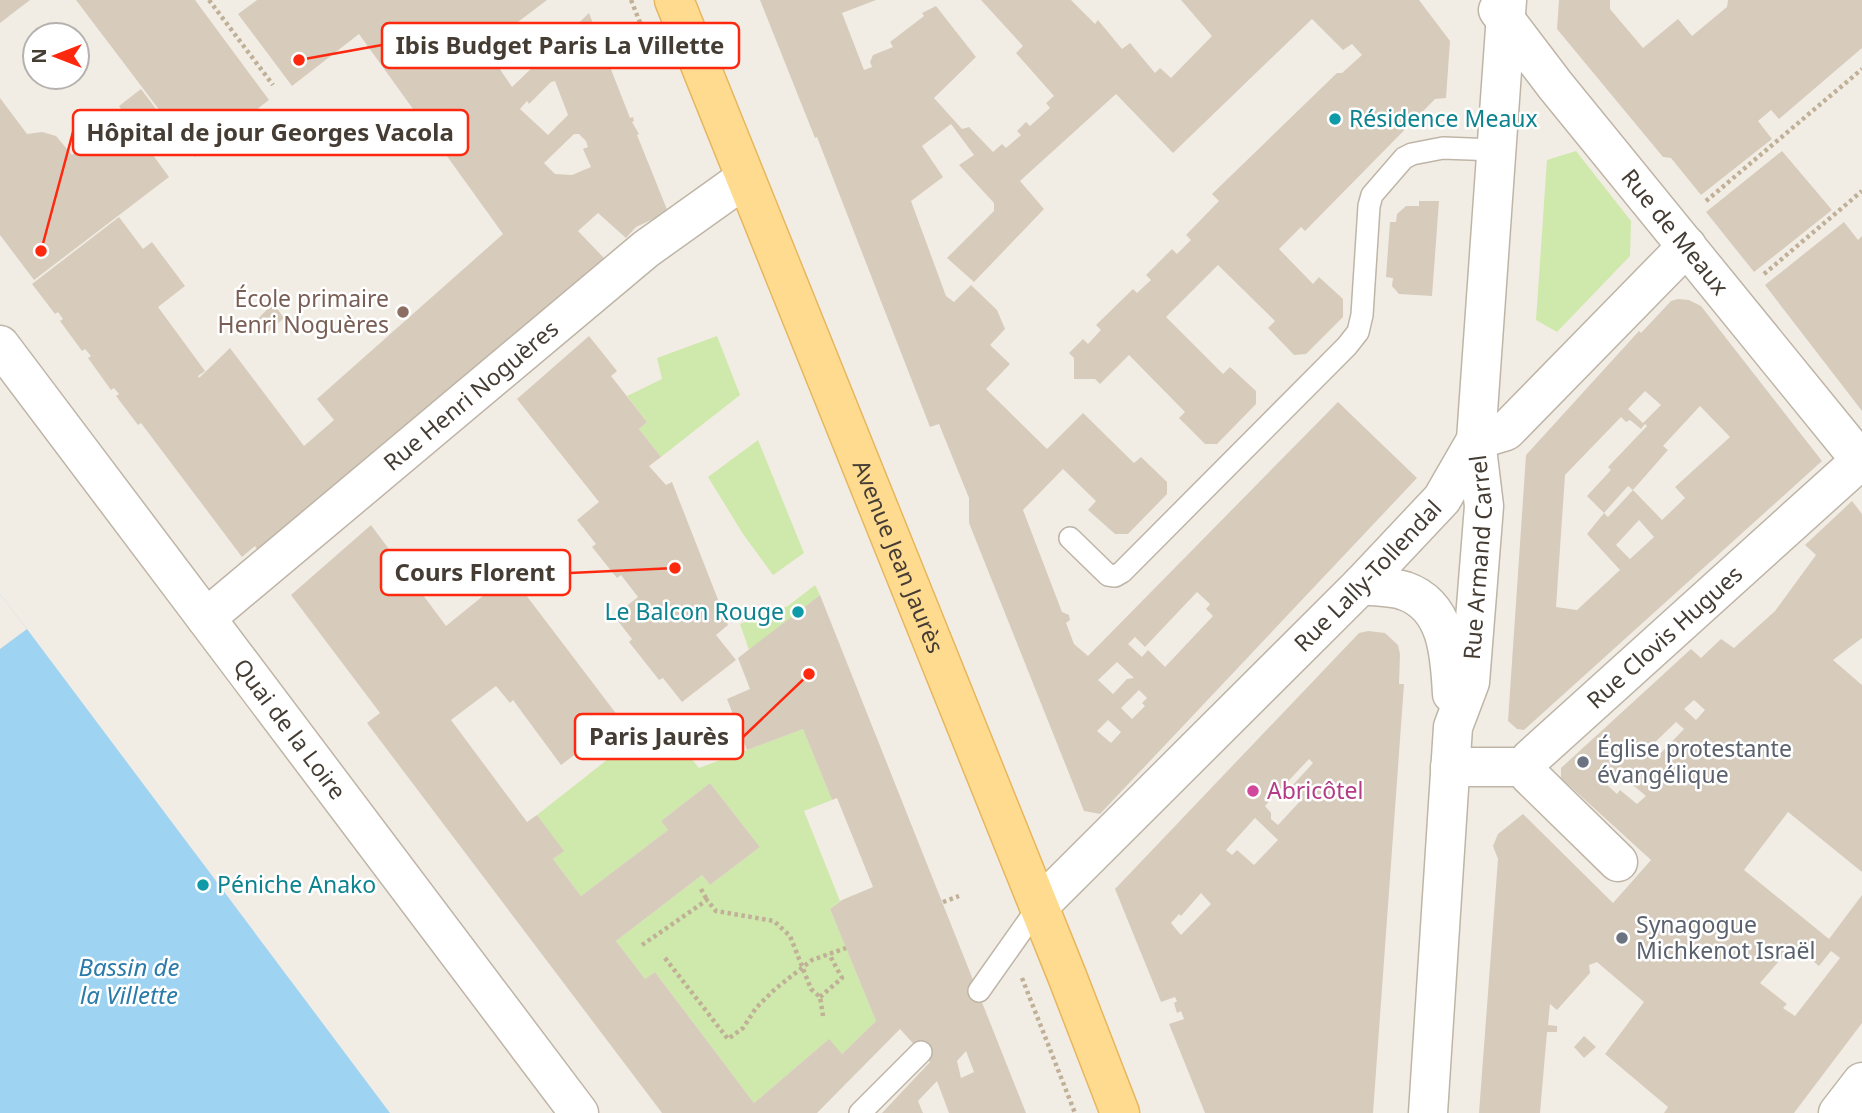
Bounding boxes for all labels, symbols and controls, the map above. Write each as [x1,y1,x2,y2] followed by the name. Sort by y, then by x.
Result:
[21,21,91,91] north arrow
[382,23,739,68] callout: Ibis Budget Paris La Villette
[396,28,724,61] text: Ibis Budget Paris La Villette
[26,48,52,64] text: N
[1349,102,1538,134] place label: Résidence Meaux
[73,110,468,155] callout: Hôpital de jour Georges Vacola
[1327,111,1343,127] marker: Résidence Meaux
[86,115,454,148] text: Hôpital de jour Georges Vacola
[1615,162,1737,301] street label: Rue de Meaux
[218,282,389,340] place label: École primaire Henri Noguères
[395,304,411,320] marker: École primaire Henri Noguères
[376,312,565,478] street label: Rue Henri Noguères
[1455,453,1499,661] street label: Rue Armand Carrel
[846,455,952,658] street label: Avenue Jean Jaurès
[1286,492,1448,658] street label: Rue Lally-Tollendal
[381,550,570,595] callout: Cours Florent
[395,555,555,588] text: Cours Florent
[1579,558,1749,715] street label: Rue Clovis Hugues
[605,595,784,627] place label: Le Balcon Rouge
[790,604,806,620] marker: Le Balcon Rouge
[227,651,354,806] street label: Quai de la Loire
[575,714,743,759] callout: Paris Jaurès
[589,719,729,752] text: Paris Jaurès
[1597,732,1792,790] place label: Église protestante évangélique
[1575,754,1591,770] marker: Église protestante évangélique
[1267,774,1363,806] place label: Abricôtel
[1245,783,1261,799] marker: Abricôtel
[217,868,376,900] place label: Péniche Anako
[195,877,211,893] marker: Péniche Anako
[1636,908,1815,966] place label: Synagogue Michkenot Israël
[1614,930,1630,946] marker: Synagogue Michkenot Israël
[79,950,180,1011] water label: Bassin de la Villette

